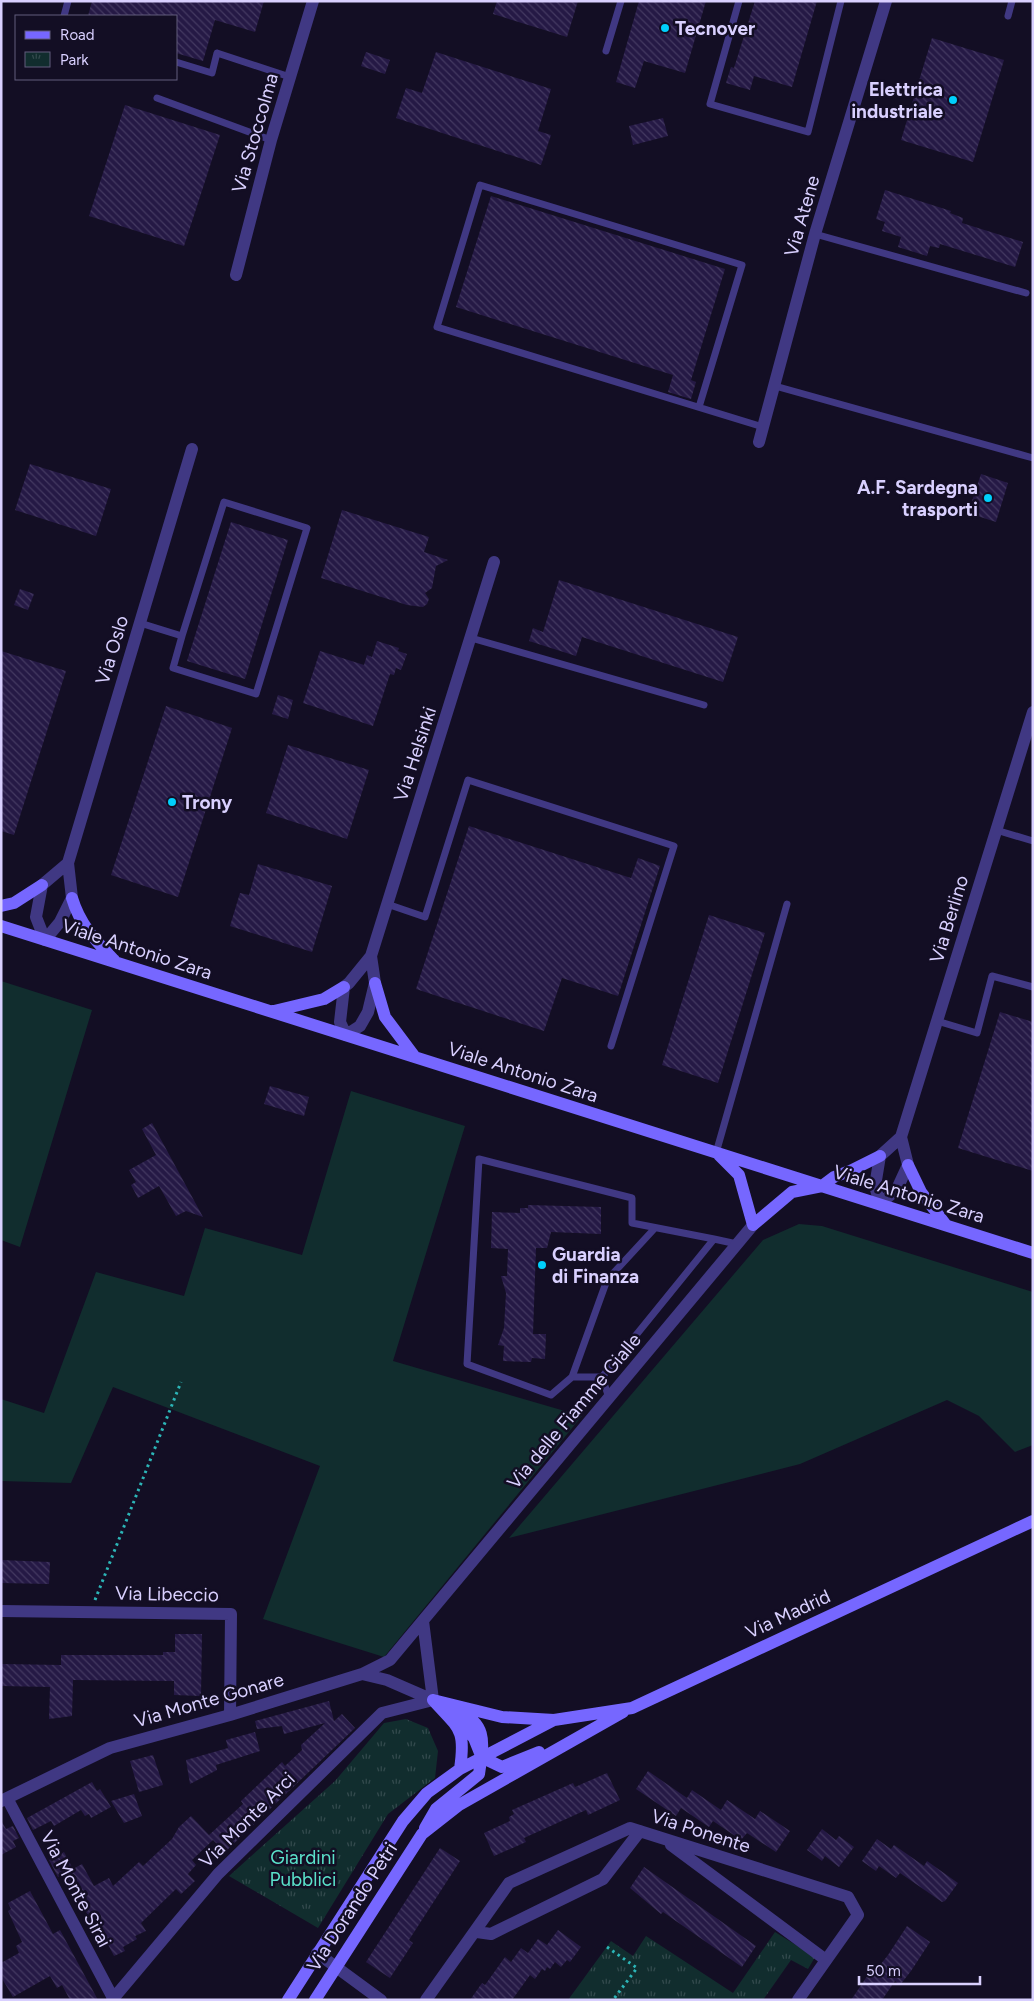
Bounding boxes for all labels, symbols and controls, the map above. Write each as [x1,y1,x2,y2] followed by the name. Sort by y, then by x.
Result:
[15,15,178,80] legend
[675,17,755,40] place label: Tecnover
[659,22,671,34] marker: Tecnover
[60,26,95,44] text: Road
[60,51,89,69] text: Park
[227,71,283,195] street label: Via Stoccolma
[851,78,943,123] place label: Elettrica industriale
[947,94,959,106] marker: Elettrica industriale
[779,173,825,259] street label: Via Atene
[857,476,978,521] place label: A.F. Sardegna trasporti
[982,492,994,504] marker: A.F. Sardegna trasporti
[91,613,133,687] street label: Via Oslo
[389,704,441,804] street label: Via Helsinki
[182,791,232,814] place label: Trony
[166,796,178,808] marker: Trony
[925,872,973,966] street label: Via Berlino
[59,914,215,984] street label: Viale Antonio Zara
[445,1037,601,1107] street label: Viale Antonio Zara
[831,1160,987,1228] street label: Viale Antonio Zara
[552,1243,639,1288] place label: Guardia di Finanza
[536,1259,548,1271] marker: Guardia di Finanza
[502,1329,646,1493] street label: Via delle Fiamme Gialle
[115,1582,219,1606] street label: Via Libeccio
[742,1584,834,1644] street label: Via Madrid
[132,1668,286,1732] street label: Via Monte Gonare
[194,1767,300,1873] street label: Via Monte Arci
[649,1804,753,1858] street label: Via Ponente
[36,1827,116,1951] street label: Via Monte Sirai
[302,1838,402,1976] street label: Via Dorando Petri
[269,1846,337,1891] park label: Giardini Pubblici
[859,1954,980,1986] scale bar
[866,1962,901,1980] text: 50 m

